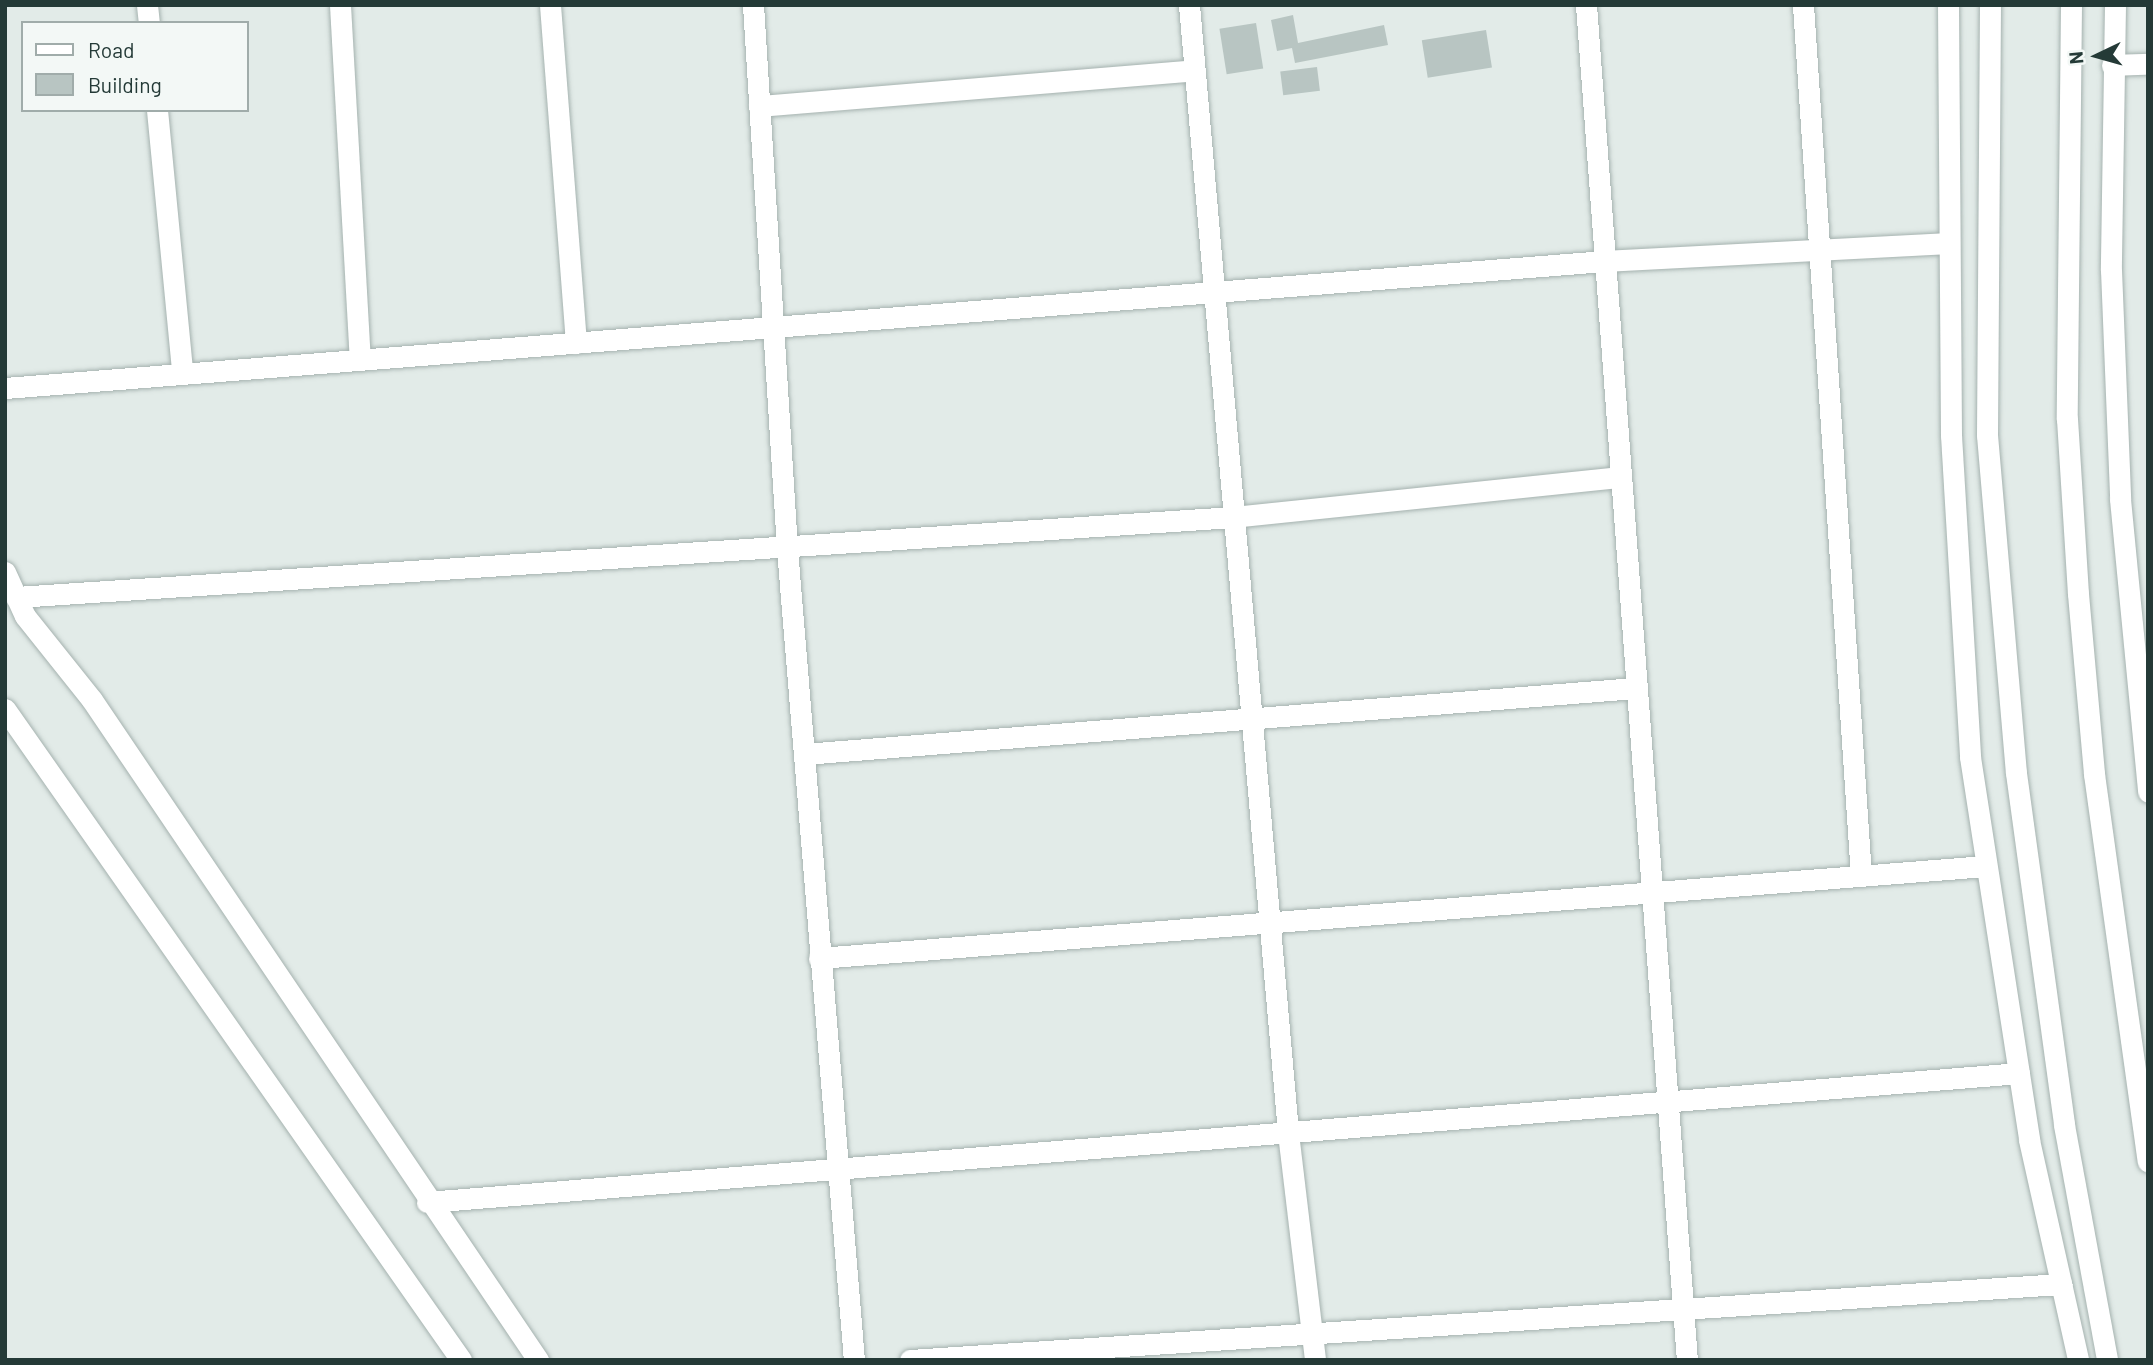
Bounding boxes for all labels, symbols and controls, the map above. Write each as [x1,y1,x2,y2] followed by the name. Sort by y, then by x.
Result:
[21,21,248,112] legend
[2062,21,2132,91] north arrow
[88,37,134,62] text: Road
[2064,51,2088,65] text: N
[88,72,162,97] text: Building

